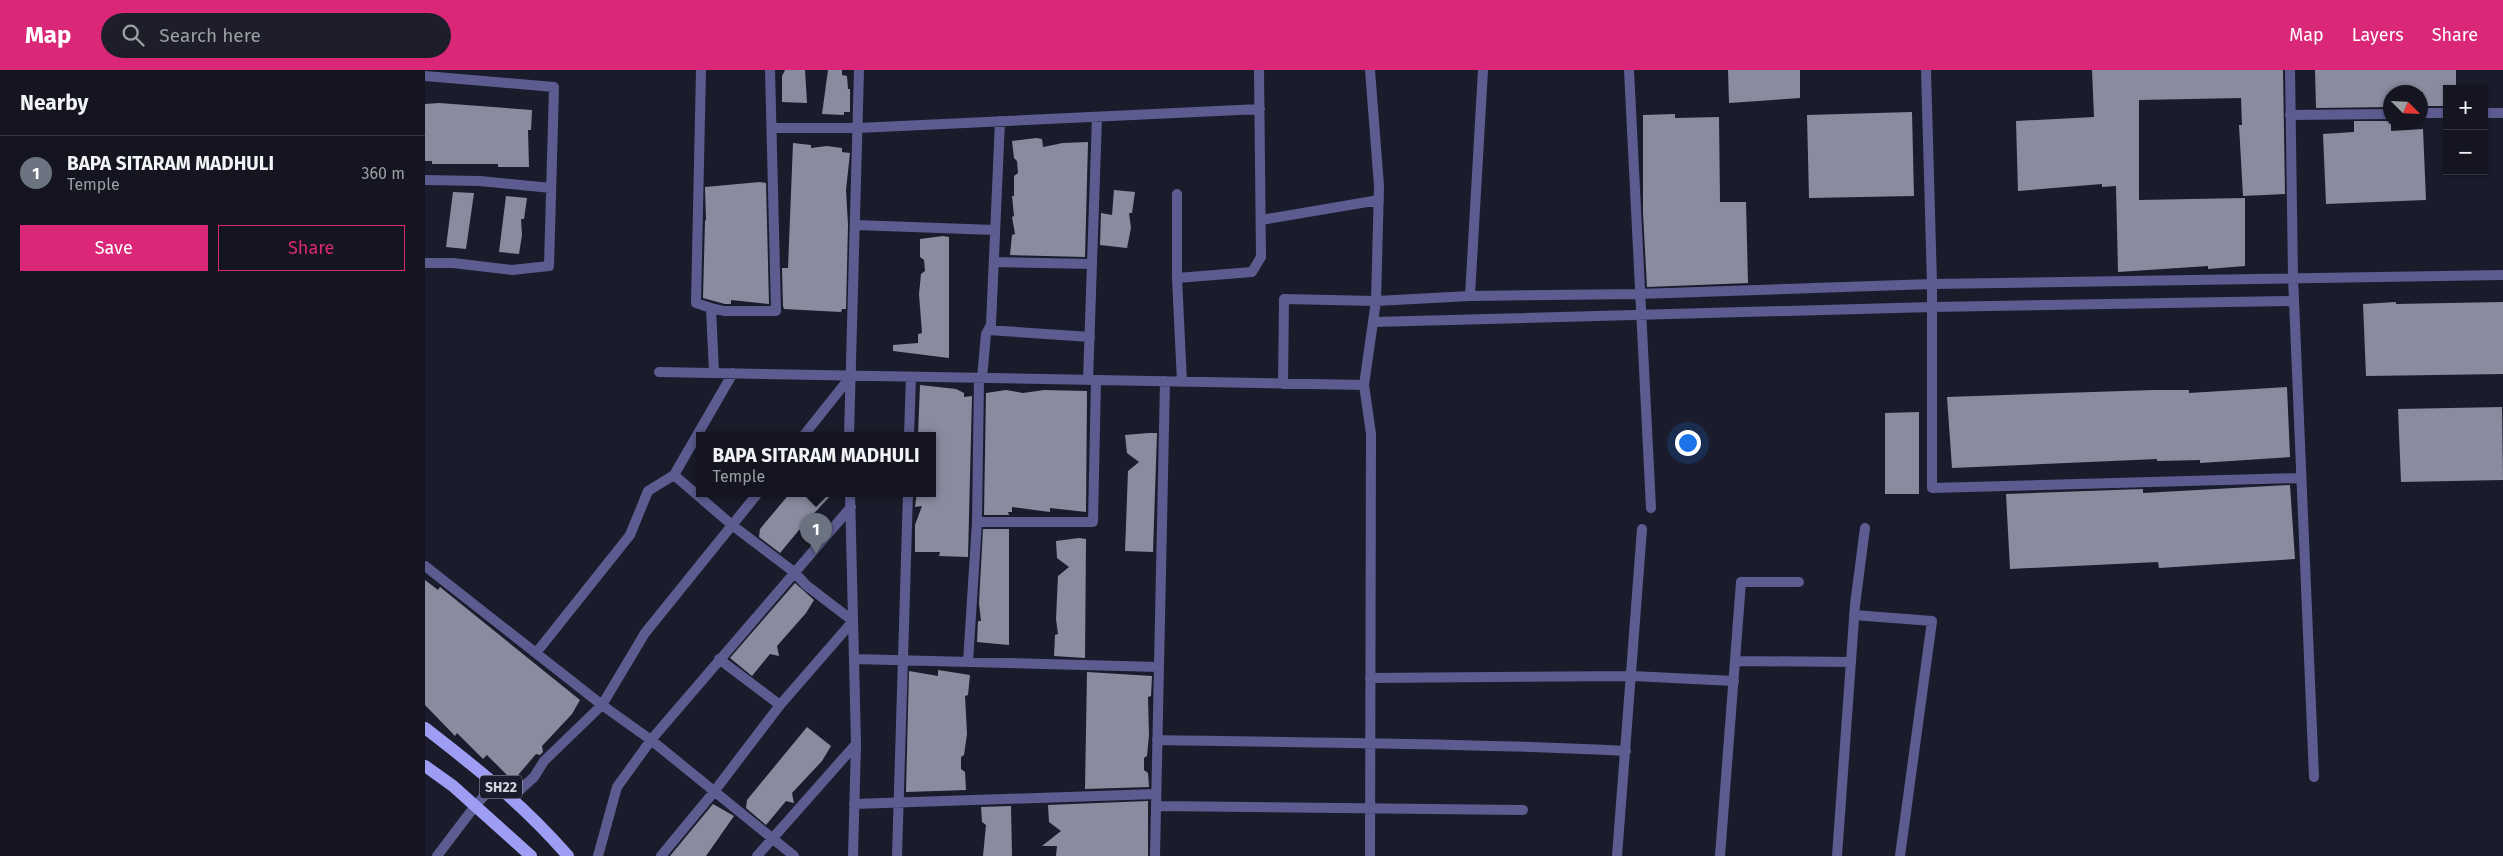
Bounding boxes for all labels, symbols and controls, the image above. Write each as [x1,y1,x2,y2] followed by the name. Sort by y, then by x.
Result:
[101,13,451,58] search box
[25,21,71,49] text: Map
[119,21,147,49] icon: search
[159,24,261,47] text: Search here
[2289,24,2324,46] text: Map
[2352,24,2404,46] text: Layers
[2432,24,2478,46] text: Share
[2383,85,2428,130] north arrow
[2443,85,2488,175] map controls
[2443,85,2488,130] button: +
[20,90,88,116] text: Nearby
[2443,130,2488,175] button: −
[67,152,274,175] text: BAPA SITARAM MADHULI
[32,164,40,183] text: 1
[362,164,405,183] text: 360 m
[67,175,120,194] text: Temple
[20,225,208,271] button: Save
[218,225,405,271] button: Share
[1675,430,1701,456] your location
[696,432,936,497] popup
[713,444,920,467] text: BAPA SITARAM MADHULI
[713,467,765,486] text: Temple
[800,513,832,554] pin: 1
[480,776,522,799] road number: SH22

